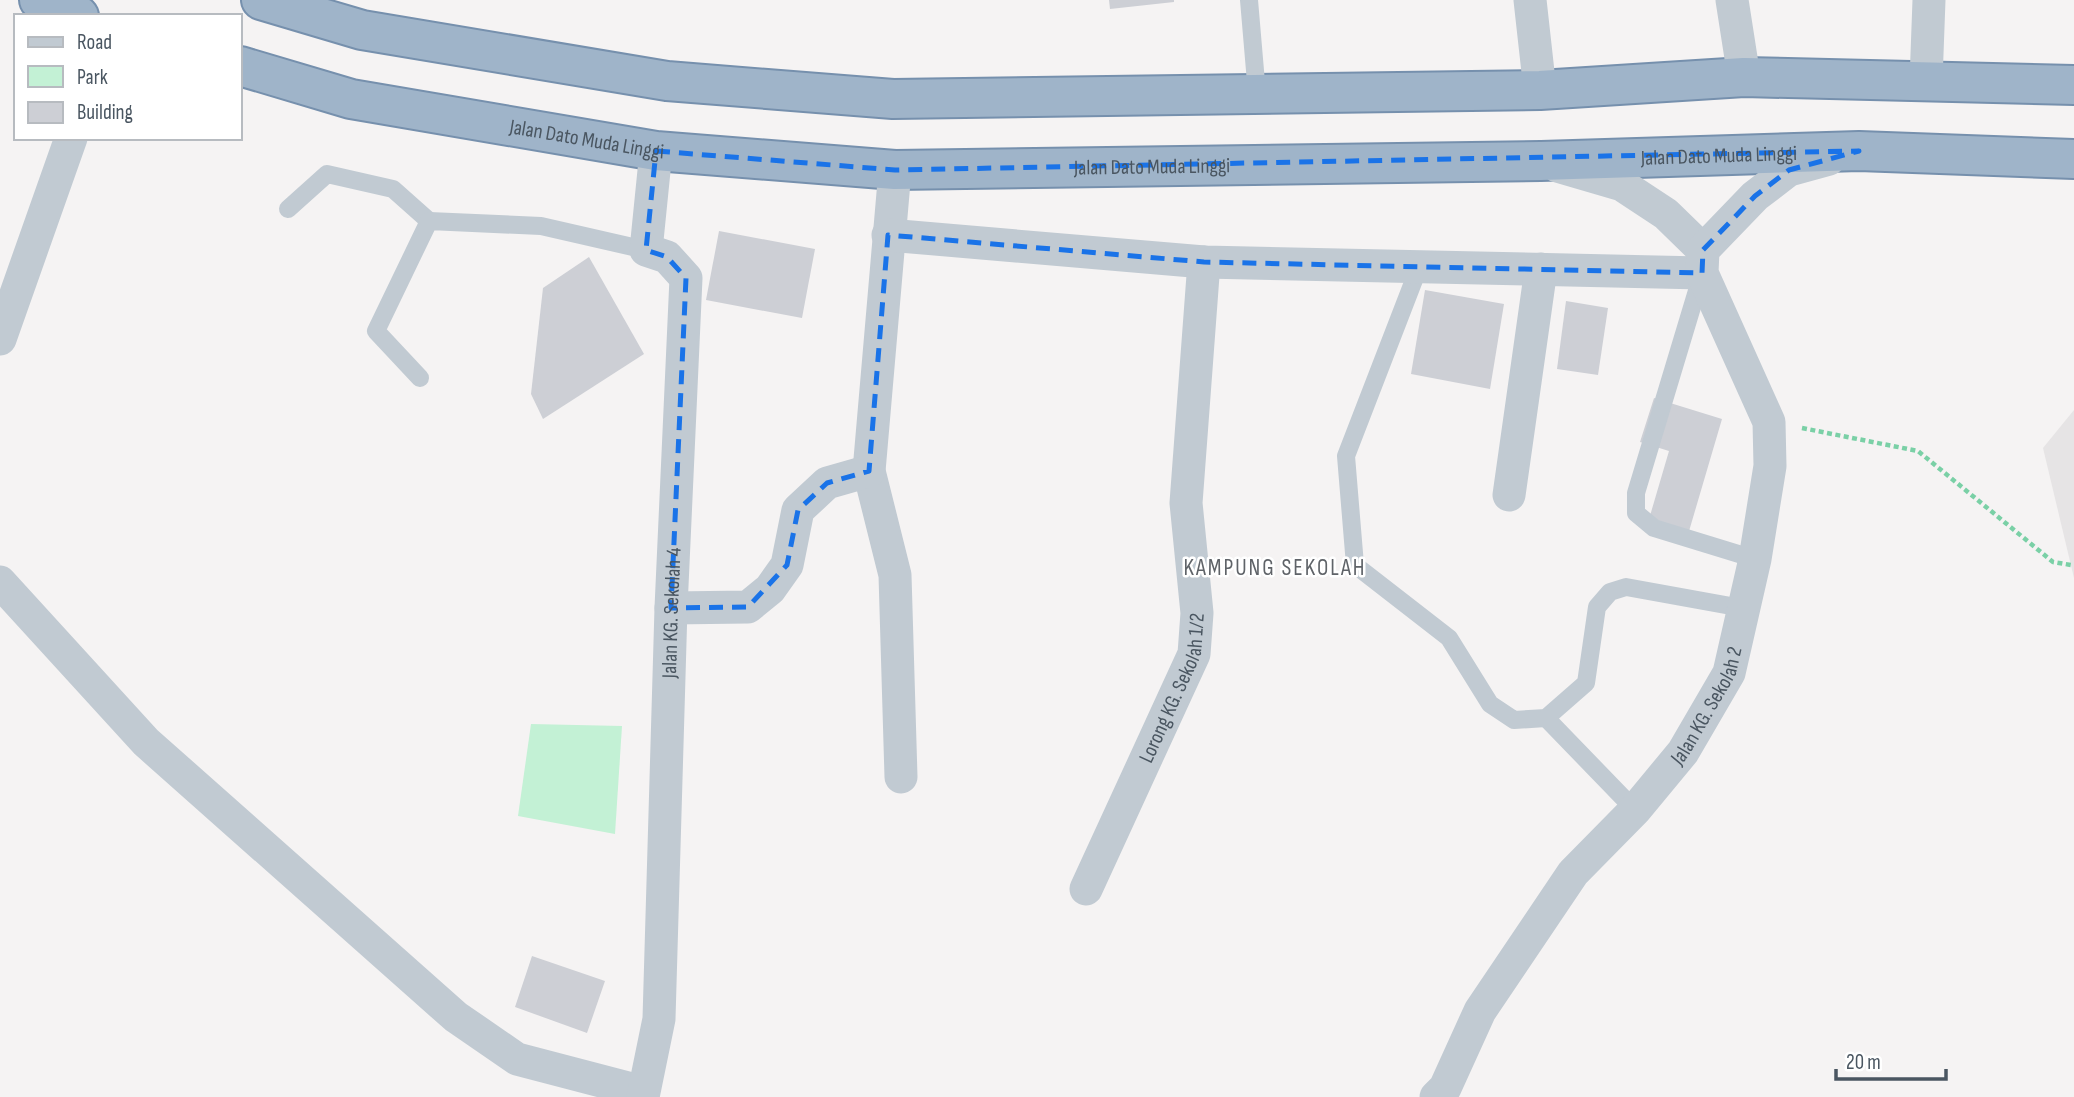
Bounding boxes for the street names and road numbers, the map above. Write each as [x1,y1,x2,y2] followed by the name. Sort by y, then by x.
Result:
[507,114,665,164] street label: Jalan Dato Muda Linggi
[1639,140,1797,170] street label: Jalan Dato Muda Linggi
[1073,153,1230,180] street label: Jalan Dato Muda Linggi
[656,547,686,680] street label: Jalan KG. Sekolah 4
[1133,612,1209,767] street label: Lorong KG. Sekolah 1/2
[1665,644,1747,771] street label: Jalan KG. Sekolah 2

